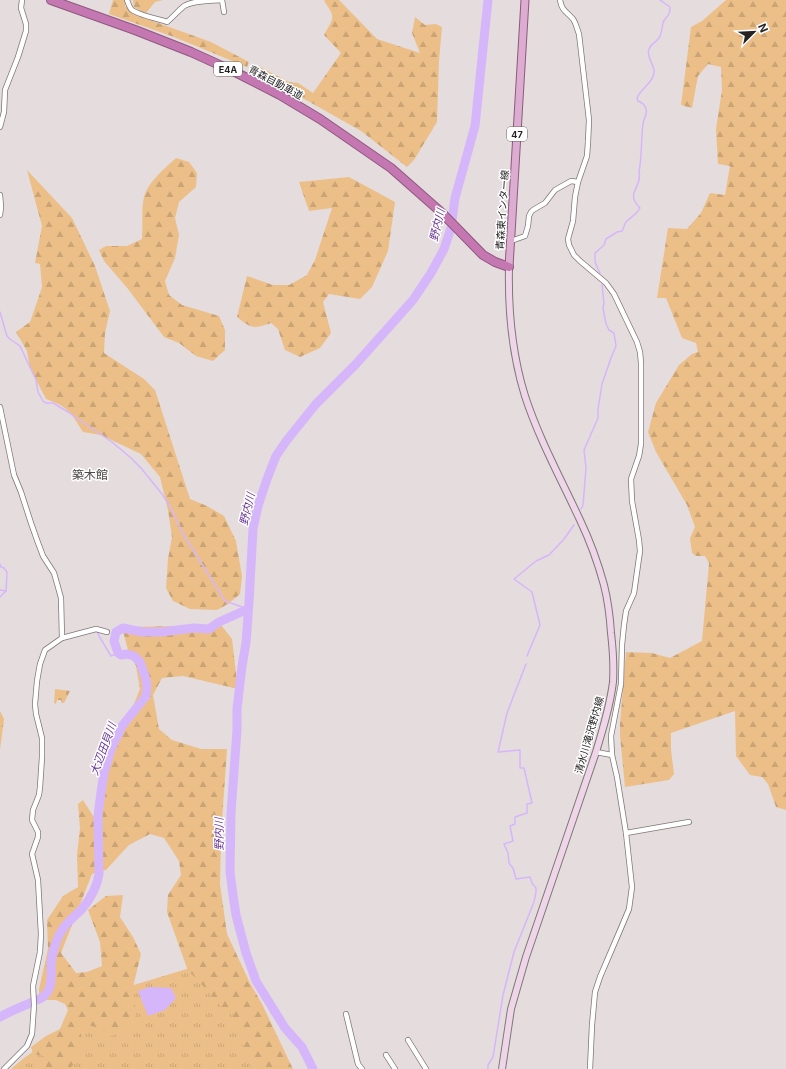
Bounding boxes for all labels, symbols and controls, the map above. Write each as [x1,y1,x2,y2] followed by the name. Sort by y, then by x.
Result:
[734,12,774,52] north arrow
[755,21,771,35] text: N
[214,62,242,76] road number: E4A
[247,63,305,101] street label: 青森自動車道
[507,127,527,141] road number: 47
[493,170,511,250] street label: 青森東インター線
[426,206,448,243] water label: 野内川
[72,467,108,482] district label: 築木館
[236,490,258,527] water label: 野内川
[572,695,606,775] street label: 清水川滝沢野内線
[87,720,119,777] water label: 大辺田貝川
[212,816,226,851] water label: 野内川

